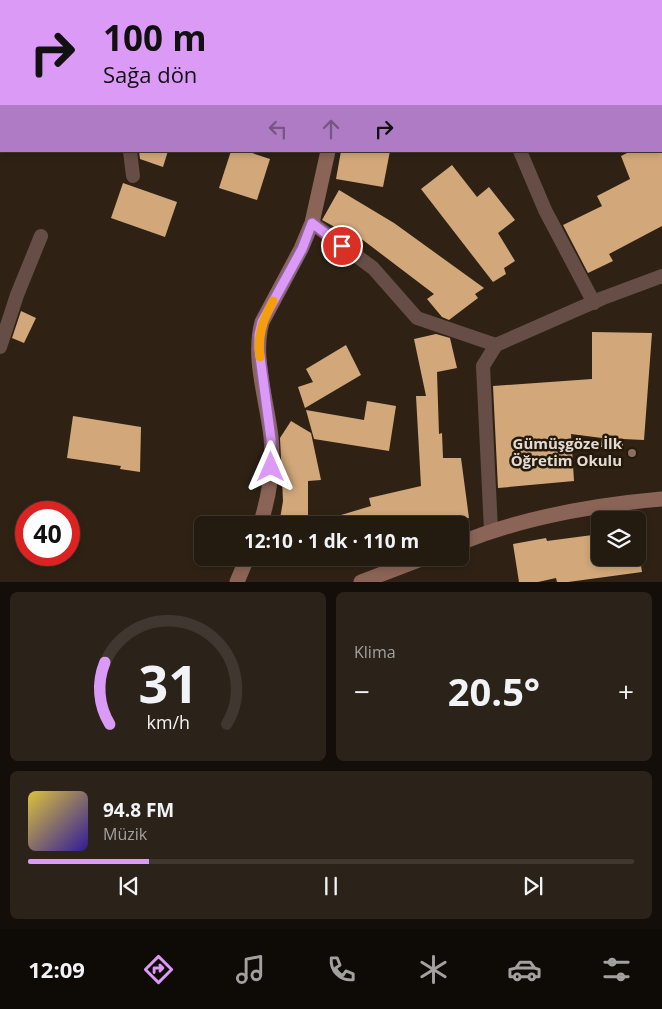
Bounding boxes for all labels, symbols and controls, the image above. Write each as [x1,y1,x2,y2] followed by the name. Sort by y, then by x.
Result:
[103,14,207,61] text: 100 m
[20,20,85,85] icon: right
[103,59,197,89] text: Sağa dön
[264,115,292,143] icon: left
[317,115,345,143] icon: ahead
[370,115,398,143] icon: right
[321,225,363,267] pin
[328,232,356,260] icon: arrive
[511,433,623,470] place label: Gümüşgöze İlk Öğretim Okulu
[244,440,296,492] position arrow
[626,447,638,459] marker: Gümüşgöze İlk Öğretim Okulu
[15,501,80,566] speed limit sign: 40
[591,511,646,566] map controls
[591,511,646,566] button: layers
[244,528,419,554] text: 12:10 · 1 dk · 110 m
[354,641,396,663] text: Klima
[138,647,198,718] text: 31
[448,665,540,717] text: 20.5°
[354,672,370,710] text: −
[618,672,634,710] text: +
[146,710,190,734] text: km/h
[103,797,174,823] text: 94.8 FM
[103,823,147,845] text: Müzik
[115,872,143,900] icon: previous
[317,872,345,900] icon: pause
[519,872,547,900] icon: next
[141,952,176,987] icon: directions
[233,952,268,987] icon: music
[324,952,359,987] icon: phone
[416,952,451,987] icon: climate
[507,952,542,987] icon: car
[599,952,634,987] icon: filters
[28,954,85,984] text: 12:09

